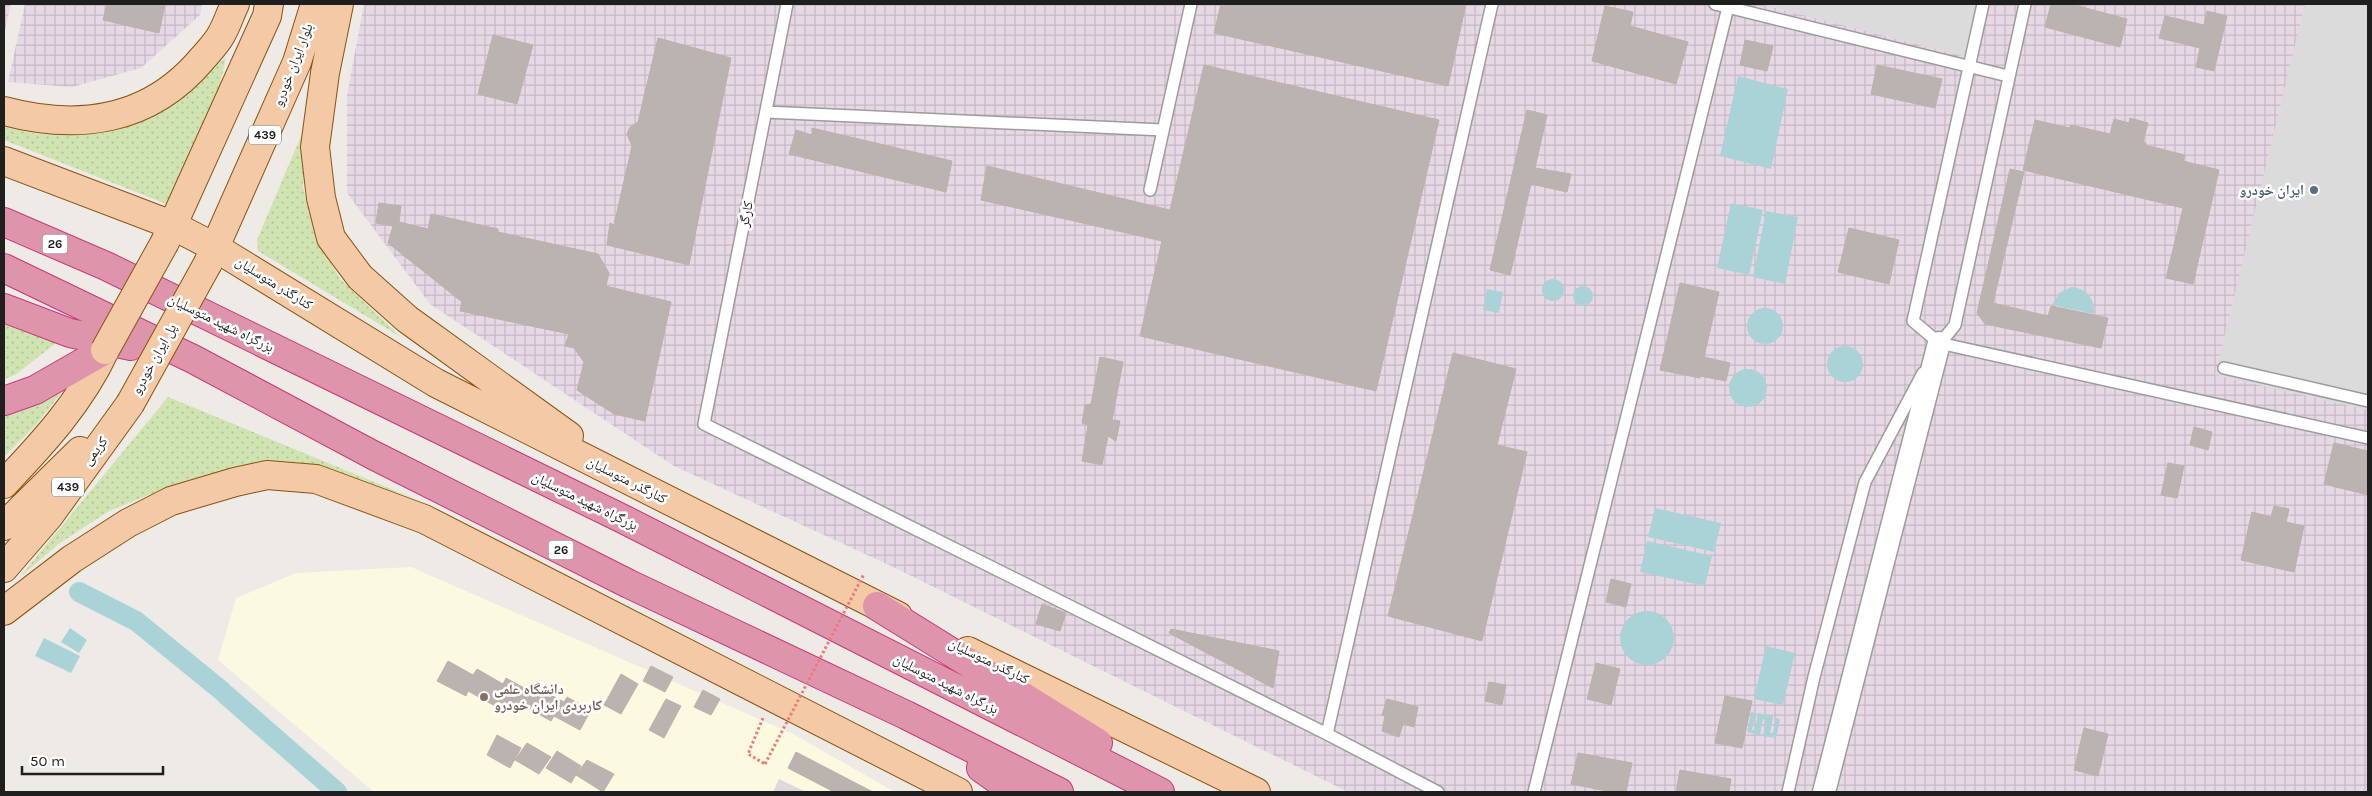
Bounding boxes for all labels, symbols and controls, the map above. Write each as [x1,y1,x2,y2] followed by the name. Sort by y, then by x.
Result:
[269,21,317,109] street label: بلوار ایران خودرو
[249,126,281,144] road number: 439
[2239,182,2304,199] place label: ایران خودرو
[2308,184,2320,196] marker: ایران خودرو
[735,199,757,229] street label: کارگر
[42,234,68,253] road number: 26
[232,253,316,313] street label: کنارگذر متوسلیان
[165,290,277,356] street label: بزرگراه شهید متوسلیان
[128,320,181,397] street label: پل ایران‌ خودرو
[79,433,111,469] street label: کریمی
[584,453,670,508] street label: کنارگذر متوسلیان
[529,468,641,534] street label: بزرگراه شهید متوسلیان
[52,478,84,497] road number: 439
[548,540,574,560] road number: 26
[946,634,1032,688] street label: کنارگذر متوسلیان
[891,650,1002,718] street label: بزرگراه شهید متوسلیان
[494,681,602,714] place label: دانشگاه علمی کاربردی ایران خودرو
[478,691,490,703] marker: دانشگاه علمی کاربردی ایران خودرو
[22,744,164,776] scale bar
[30,752,65,770] text: 50 m

